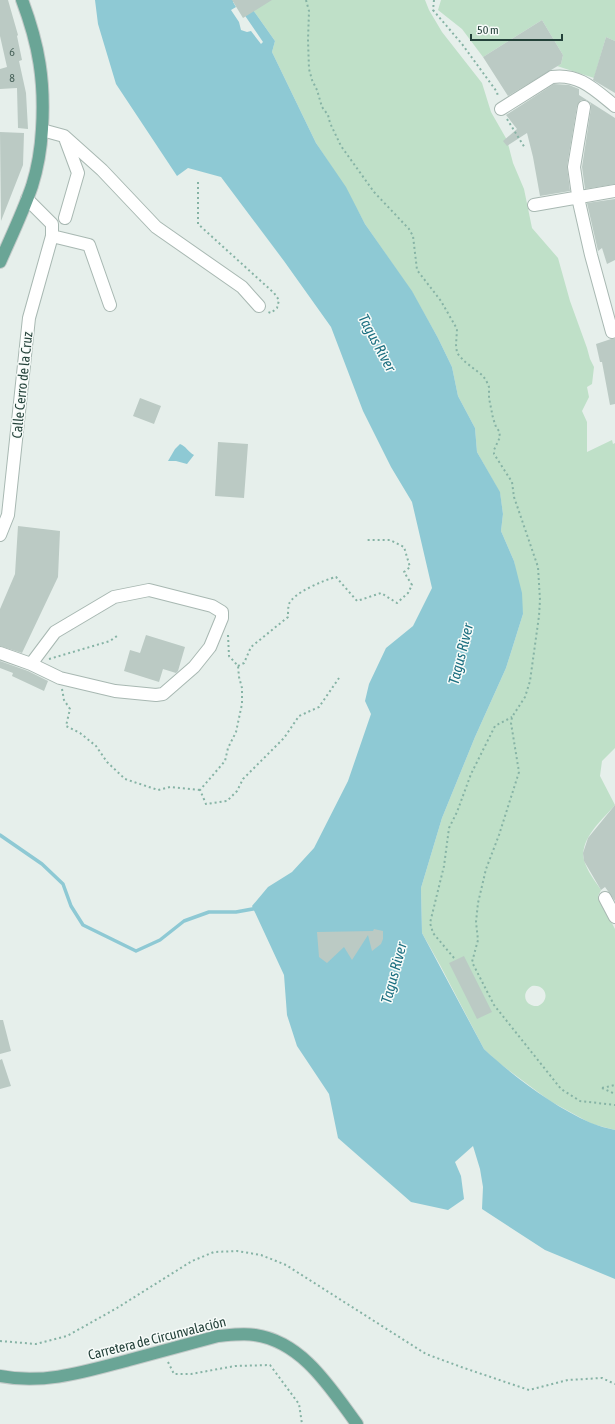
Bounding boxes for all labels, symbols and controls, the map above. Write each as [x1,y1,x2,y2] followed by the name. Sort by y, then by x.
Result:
[471,16,562,42] scale bar
[477,23,499,37] text: 50 m
[9,45,15,59] house number: 6
[9,71,15,85] house number: 8
[355,311,400,375] water label: Tagus River
[8,331,36,439] street label: Calle Cerro de la Cruz
[445,621,476,686] water label: Tagus River
[377,940,410,1005] water label: Tagus River
[86,1313,228,1363] street label: Carretera de Circunvalación

